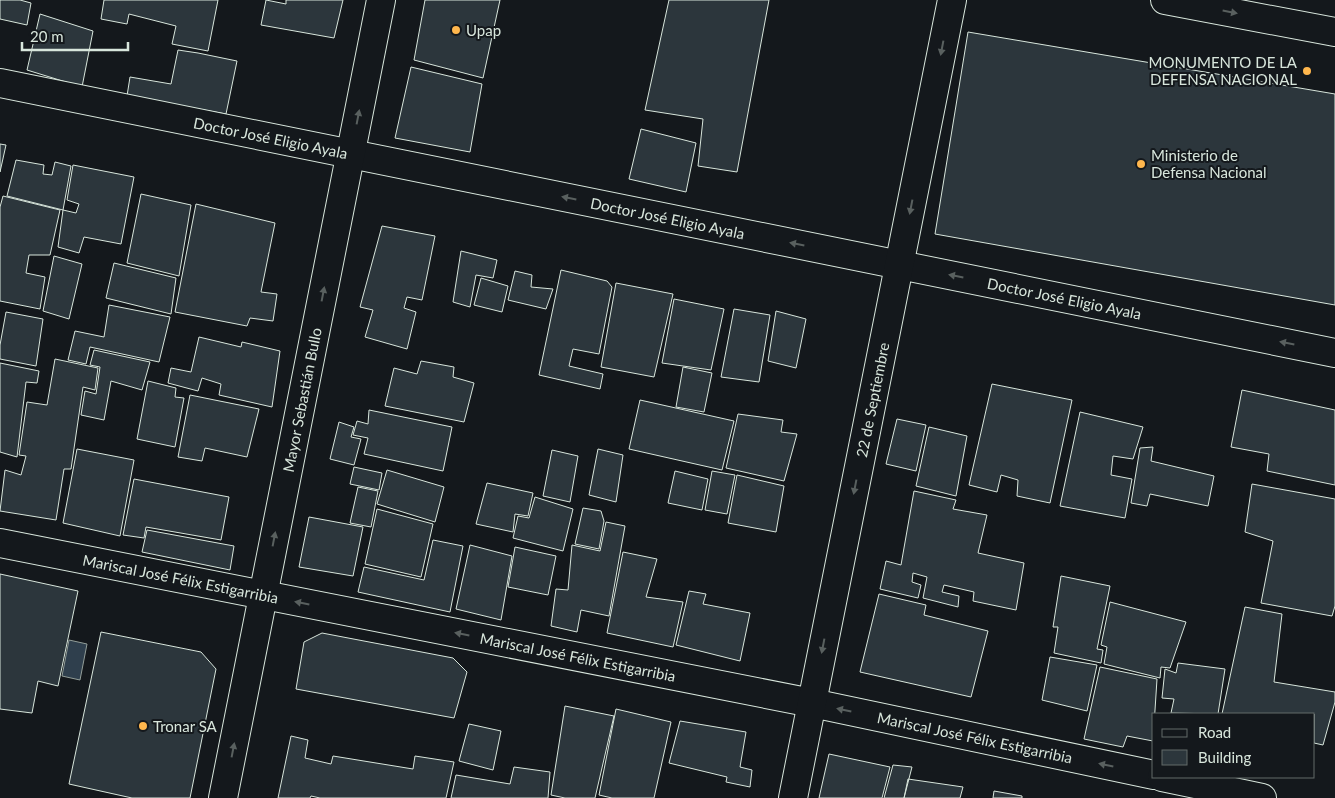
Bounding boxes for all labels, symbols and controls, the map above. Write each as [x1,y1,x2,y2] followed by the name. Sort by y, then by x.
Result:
[1222,9,1238,17] one-way arrow
[22,20,129,52] scale bar
[466,21,501,39] place label: Upap
[450,24,462,36] marker: Upap
[30,27,64,45] text: 20 m
[938,40,946,56] one-way arrow
[1149,53,1298,88] place label: MONUMENTO DE LA DEFENSA NACIONAL
[1301,65,1313,77] marker: MONUMENTO DE LA DEFENSA NACIONAL
[354,110,362,125] one-way arrow
[192,113,349,162] street label: Doctor José Eligio Ayala
[1151,146,1267,181] place label: Ministerio de Defensa Nacional
[1135,158,1147,170] marker: Ministerio de Defensa Nacional
[562,194,577,202] one-way arrow
[589,194,746,242] street label: Doctor José Eligio Ayala
[906,200,914,216] one-way arrow
[789,240,805,248] one-way arrow
[948,272,964,280] one-way arrow
[986,274,1143,323] street label: Doctor José Eligio Ayala
[319,286,327,302] one-way arrow
[279,326,325,474] street label: Mayor Sebastián Bullo
[1280,339,1295,347] one-way arrow
[852,341,893,459] street label: 22 de Septiembre
[851,479,859,494] one-way arrow
[271,531,279,547] one-way arrow
[81,550,280,607] street label: Mariscal José Félix Estigarribia
[294,598,310,606] one-way arrow
[478,629,677,685] street label: Mariscal José Félix Estigarribia
[454,630,469,638] one-way arrow
[819,638,827,654] one-way arrow
[836,705,852,713] one-way arrow
[876,708,1074,767] street label: Mariscal José Félix Estigarribia
[1152,713,1315,778] legend
[153,717,218,735] place label: Tronar SA
[137,720,149,732] marker: Tronar SA
[1198,723,1231,741] text: Road
[229,743,237,758] one-way arrow
[1198,748,1251,766] text: Building
[1098,761,1114,769] one-way arrow

